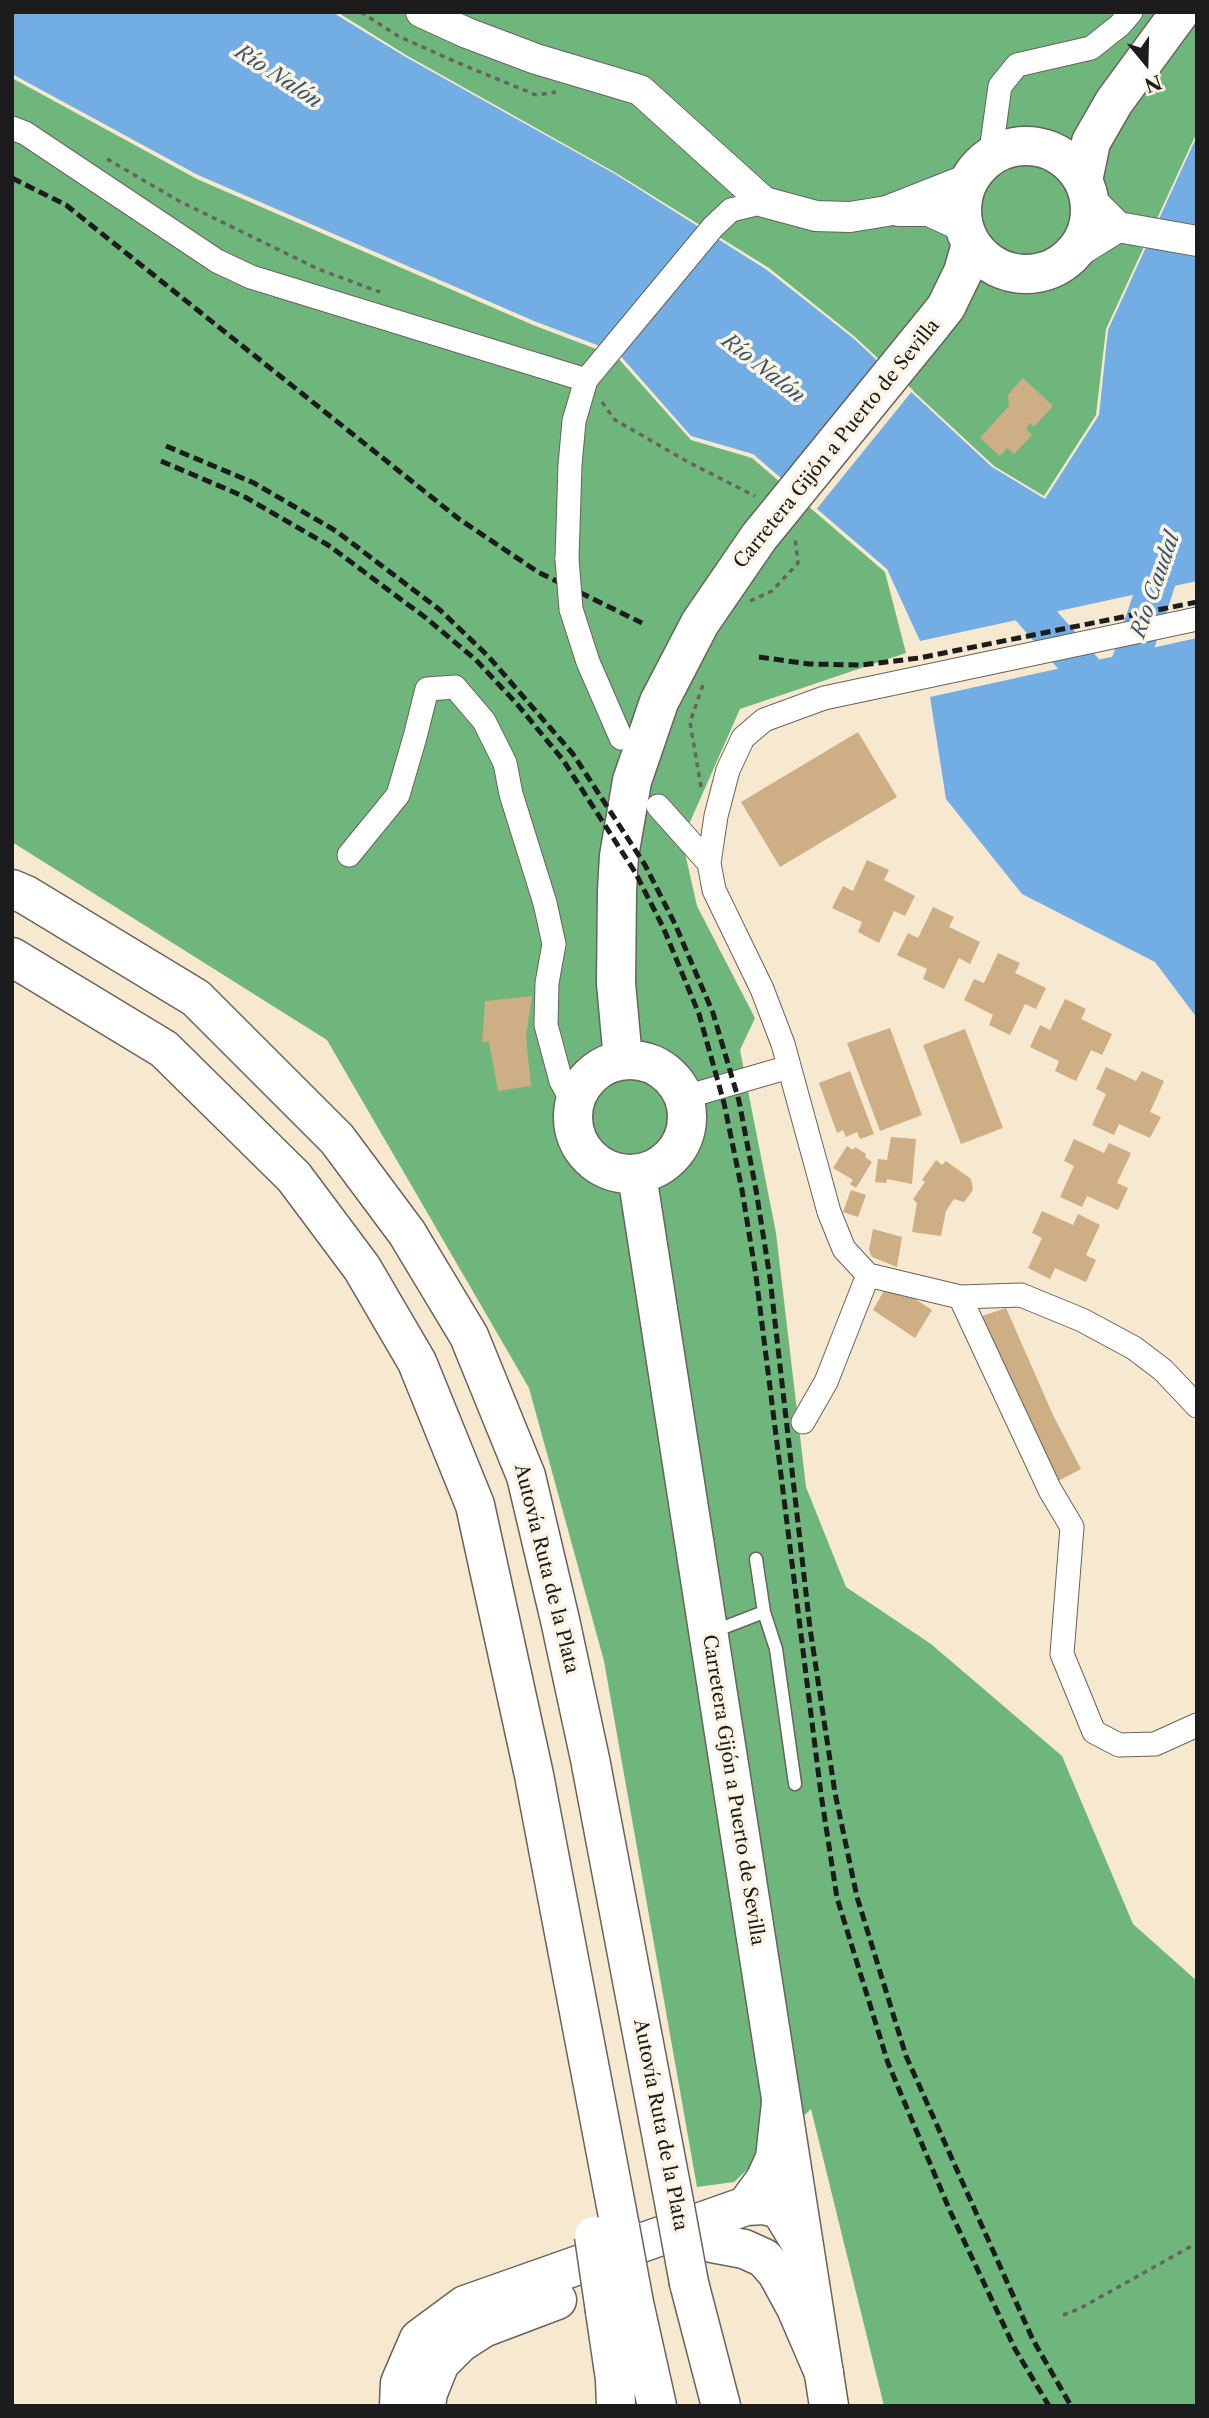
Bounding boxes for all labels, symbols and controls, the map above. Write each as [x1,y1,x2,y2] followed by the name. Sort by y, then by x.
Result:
[1111,28,1181,98] north arrow
[230,40,326,114] water label: Río Nalón
[1141,70,1165,97] text: N
[729,315,945,573] street label: Carretera Gijón a Puerto de Sevilla
[716,329,810,409] water label: Río Nalón
[1126,529,1186,641] water label: Río Caudal
[509,1462,583,1676] street label: Autovía Ruta de la Plata
[697,1633,769,1947] street label: Carretera Gijón a Puerto de Sevilla
[628,2017,692,2233] street label: Autovía Ruta de la Plata

